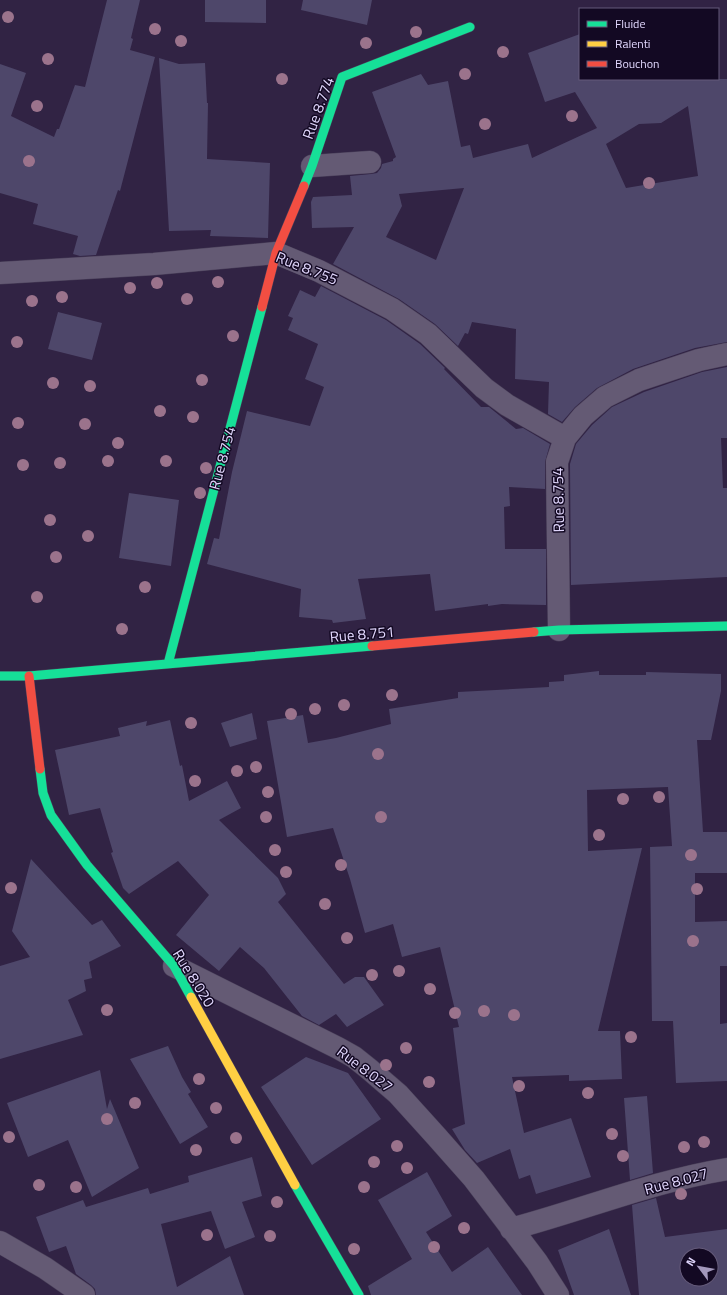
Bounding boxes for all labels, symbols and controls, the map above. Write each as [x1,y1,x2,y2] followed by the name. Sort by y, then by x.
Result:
[579,8,719,80] legend
[615,14,646,33] text: Fluide
[615,34,650,53] text: Ralenti
[615,54,660,73] text: Bouchon
[296,74,340,142] street label: Rue 8.774
[273,245,341,291] street label: Rue 8.755
[202,424,242,492] street label: Rue 8.754
[546,467,570,533] street label: Rue 8.754
[329,620,395,648] street label: Rue 8.751
[167,944,221,1012] street label: Rue 8.020
[332,1040,398,1098] street label: Rue 8.027
[642,1161,710,1201] street label: Rue 8.027
[679,1247,719,1287] north arrow
[682,1254,699,1269] text: N

